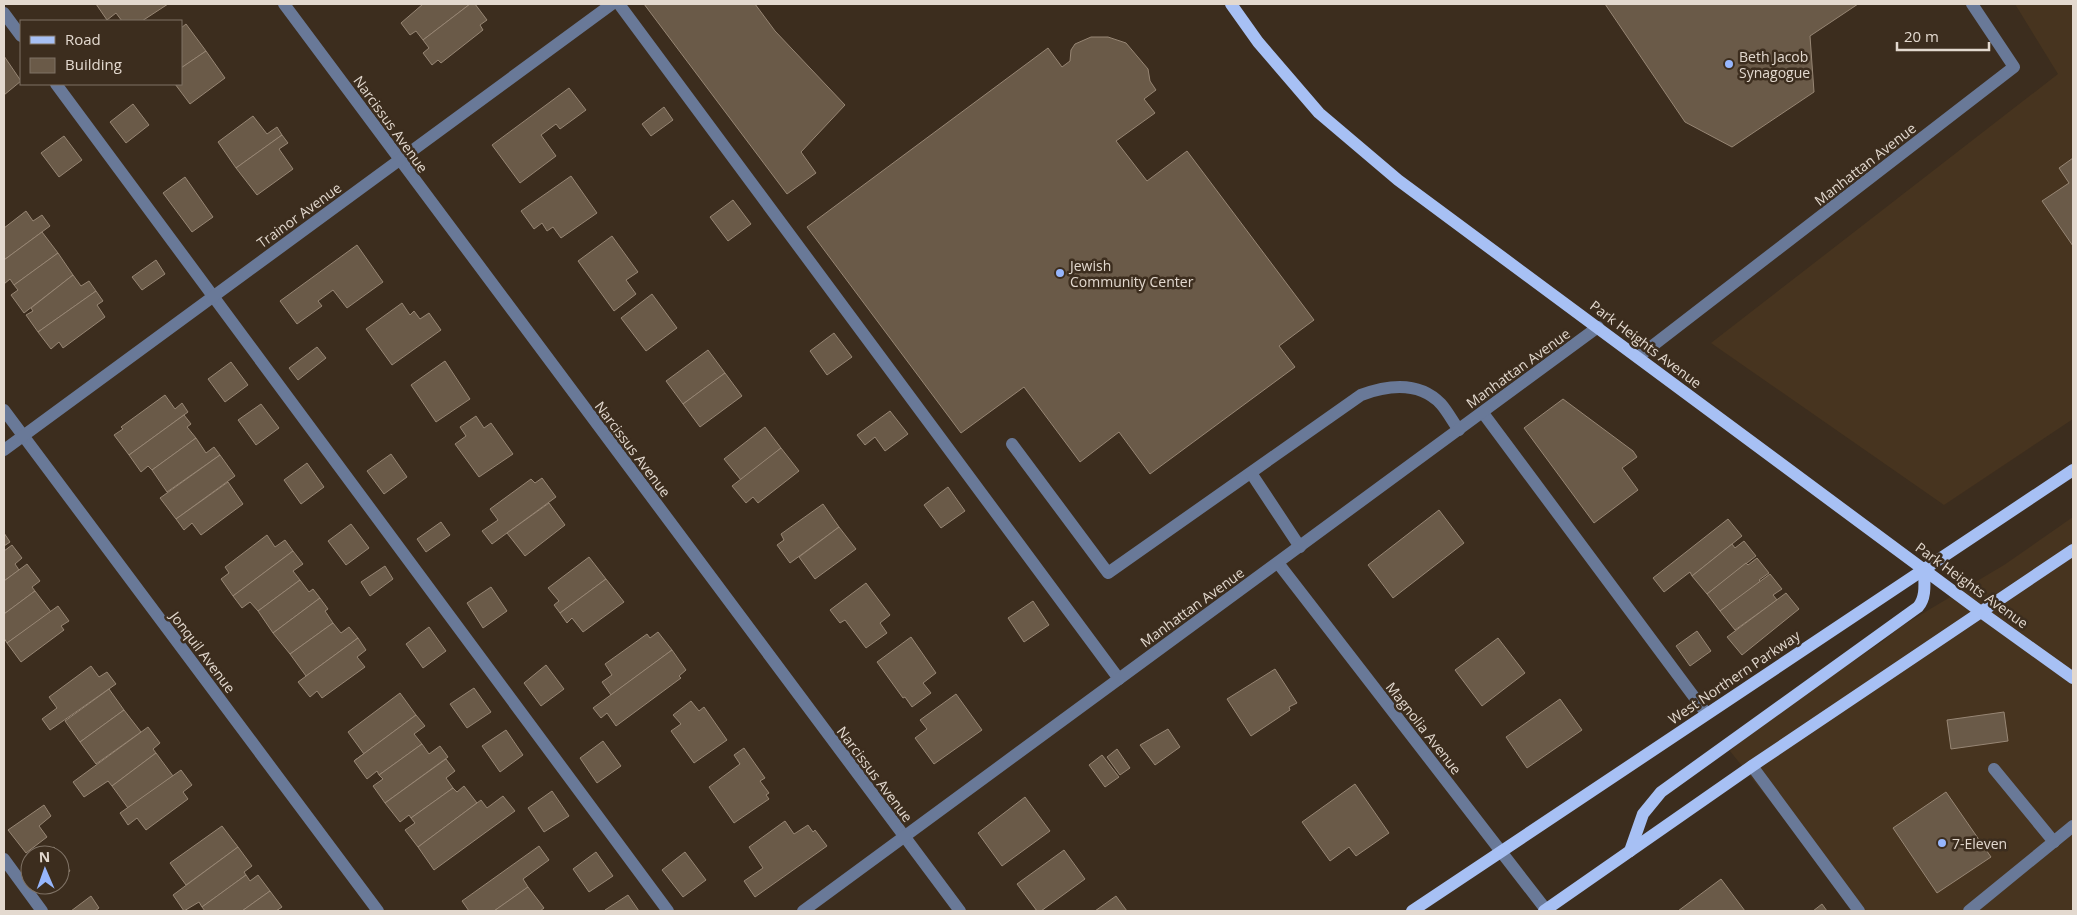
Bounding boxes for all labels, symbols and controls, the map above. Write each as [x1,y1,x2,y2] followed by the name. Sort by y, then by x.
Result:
[20,20,182,85] legend
[1897,20,1990,52] scale bar
[1904,26,1939,46] text: 20 m
[65,29,101,49] text: Road
[1739,47,1810,82] place label: Beth Jacob Synagogue
[65,54,122,74] text: Building
[1723,58,1735,70] marker: Beth Jacob Synagogue
[349,72,433,176] street label: Narcissus Avenue
[1810,118,1920,210] street label: Manhattan Avenue
[253,178,345,252] street label: Trainor Avenue
[1068,256,1194,291] place label: Jewish Community Center
[1054,267,1066,279] marker: Jewish Community Center
[1586,296,1706,392] street label: Park Heights Avenue
[1462,324,1574,412] street label: Manhattan Avenue
[591,397,675,501] street label: Narcissus Avenue
[1912,538,2032,632] street label: Park Heights Avenue
[1136,563,1248,651] street label: Manhattan Avenue
[165,606,240,697] street label: Jonquil Avenue
[1664,625,1804,728] street label: West Northern Parkway
[1382,678,1466,778] street label: Magnolia Avenue
[833,722,917,826] street label: Narcissus Avenue
[1952,834,2007,853] place label: 7-Eleven
[1936,837,1948,849] marker: 7-Eleven
[20,845,70,895] north arrow
[39,847,51,866] text: N

